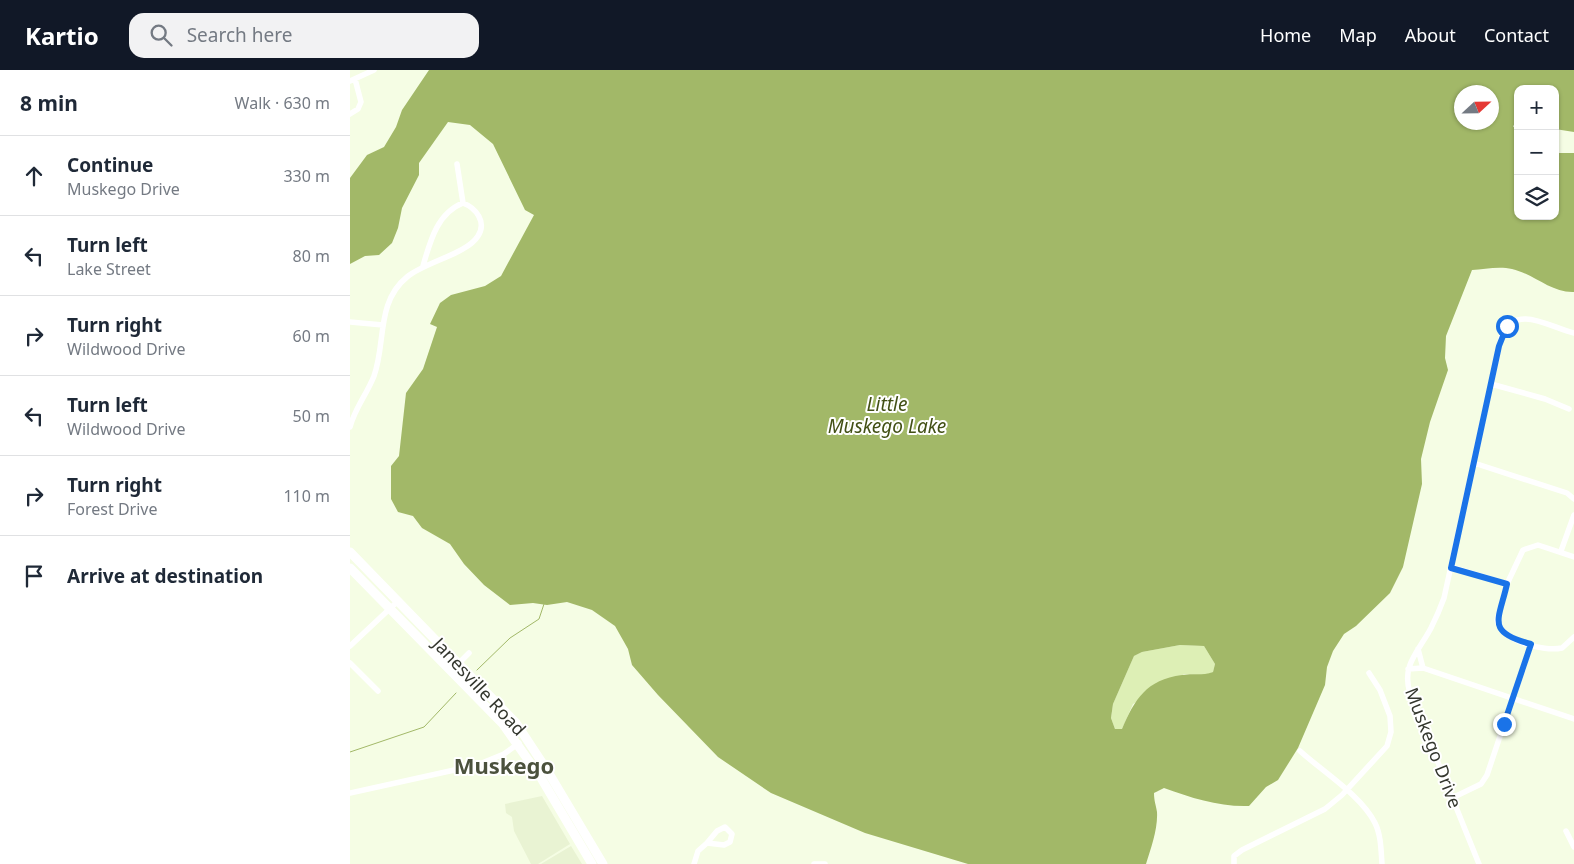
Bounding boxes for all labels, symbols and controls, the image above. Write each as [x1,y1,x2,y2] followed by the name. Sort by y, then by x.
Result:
[129,13,479,58] search box
[25,19,99,52] text: Kartio
[147,21,175,49] icon: search
[187,22,292,48] text: Search here
[1260,23,1311,47] text: Home
[1339,23,1377,47] text: Map
[1405,23,1456,47] text: About
[1484,23,1549,47] text: Contact
[1454,85,1499,130] north arrow
[1514,85,1559,220] map controls
[1514,85,1559,130] button: +
[20,89,78,117] text: 8 min
[235,92,330,114] text: Walk · 630 m
[1514,130,1559,175] button: −
[67,152,153,178] text: Continue
[20,162,48,190] icon: ahead
[283,165,330,187] text: 330 m
[1514,175,1559,220] button: layers
[67,178,180,200] text: Muskego Drive
[67,232,148,258] text: Turn left
[20,242,48,270] icon: left
[293,245,330,267] text: 80 m
[67,258,151,280] text: Lake Street
[67,312,162,338] text: Turn right
[1496,315,1519,338] route start
[20,322,48,350] icon: right
[293,325,330,347] text: 60 m
[67,338,185,360] text: Wildwood Drive
[828,391,946,439] water label: Little Muskego Lake
[67,392,148,418] text: Turn left
[20,402,48,430] icon: left
[293,405,330,427] text: 50 m
[67,418,185,440] text: Wildwood Drive
[67,472,162,498] text: Turn right
[20,482,48,510] icon: right
[283,485,330,507] text: 110 m
[67,498,157,520] text: Forest Drive
[20,562,48,590] icon: arrive
[67,563,263,589] text: Arrive at destination
[427,631,532,741] street label: Janesville Road
[1400,684,1468,811] street label: Muskego Drive
[1493,713,1516,736] route end
[454,750,554,780] district label: Muskego

